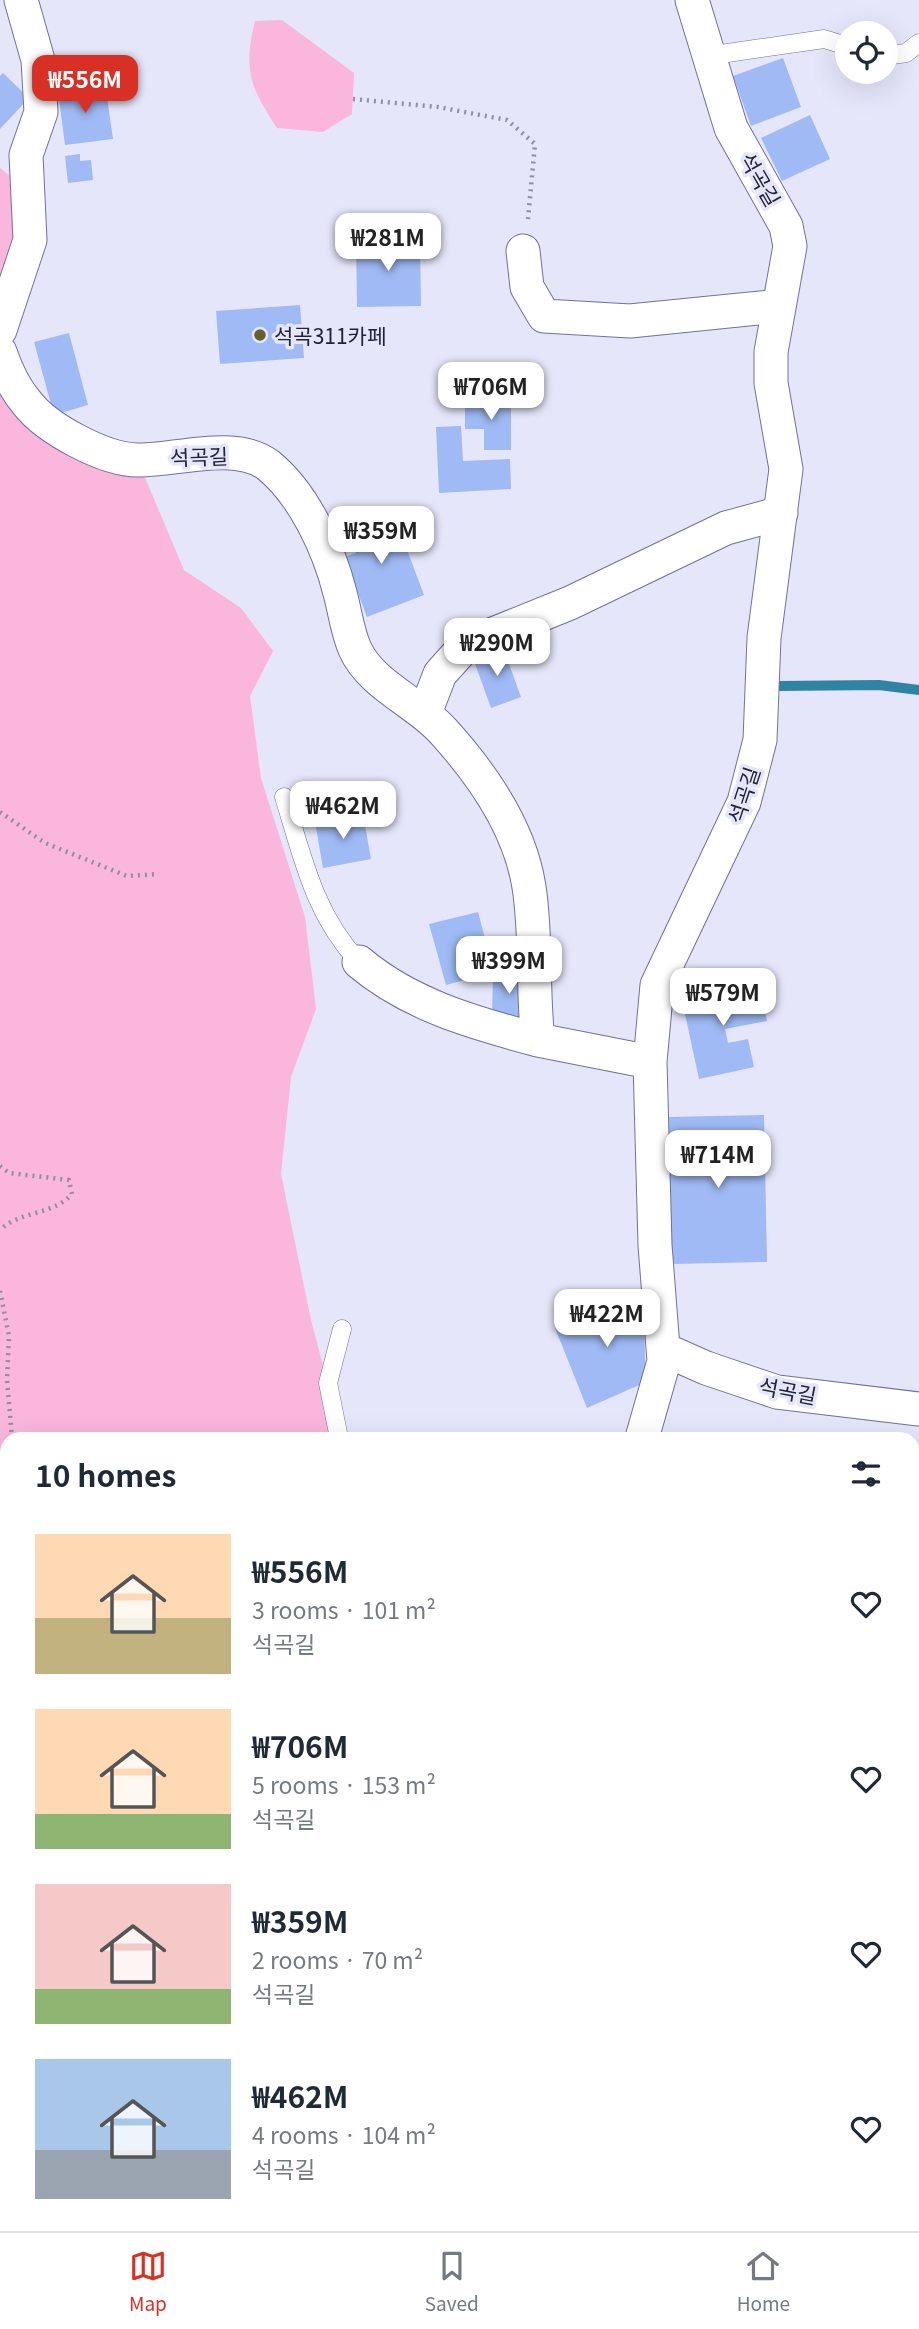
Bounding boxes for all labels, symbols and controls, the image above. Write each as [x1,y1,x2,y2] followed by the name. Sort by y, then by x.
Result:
[835,21,898,84] map controls
[835,21,898,84] button: locate
[36,55,134,115] pin: ₩556M
[48,61,122,95] text: ₩556M
[734,146,788,212] street label: 석곡길
[339,214,437,273] pin: ₩281M
[351,219,425,253] text: ₩281M
[274,320,386,350] place label: 석곡311카페
[252,327,268,343] marker: 석곡311카페
[442,362,540,422] pin: ₩706M
[454,368,528,402] text: ₩706M
[170,440,228,472] street label: 석곡길
[332,506,430,566] pin: ₩359M
[344,512,418,546] text: ₩359M
[448,618,546,678] pin: ₩290M
[460,624,534,658] text: ₩290M
[720,763,766,827] street label: 석곡길
[294,782,392,841] pin: ₩462M
[306,787,380,821] text: ₩462M
[460,936,558,996] pin: ₩399M
[472,942,546,976] text: ₩399M
[674,968,772,1028] pin: ₩579M
[686,974,760,1008] text: ₩579M
[669,1130,767,1190] pin: ₩714M
[681,1136,755,1170] text: ₩714M
[558,1290,656,1349] pin: ₩422M
[570,1295,644,1329] text: ₩422M
[757,1370,819,1410] street label: 석곡길
[35,1452,176,1496] text: 10 homes
[847,1455,885,1493] icon: filters
[252,1548,348,1592] text: ₩556M
[91,1562,175,1646] icon: home
[847,1585,885,1623] icon: heart
[252,1592,436,1626] text: 3 rooms · 101 m²
[252,1626,315,1660] text: 석곡길
[252,1723,348,1767] text: ₩706M
[91,1737,175,1821] icon: home
[847,1760,885,1798] icon: heart
[252,1767,436,1801] text: 5 rooms · 153 m²
[252,1801,315,1835] text: 석곡길
[252,1898,348,1942] text: ₩359M
[91,1912,175,1996] icon: home
[847,1935,885,1973] icon: heart
[252,1942,423,1976] text: 2 rooms · 70 m²
[252,1976,315,2010] text: 석곡길
[252,2073,348,2117] text: ₩462M
[91,2087,175,2171] icon: home
[847,2110,885,2148] icon: heart
[252,2117,436,2151] text: 4 rooms · 104 m²
[252,2151,315,2185] text: 석곡길
[129,2247,167,2316] tab: Map
[425,2247,479,2316] tab: Saved
[737,2247,790,2316] tab: Home

